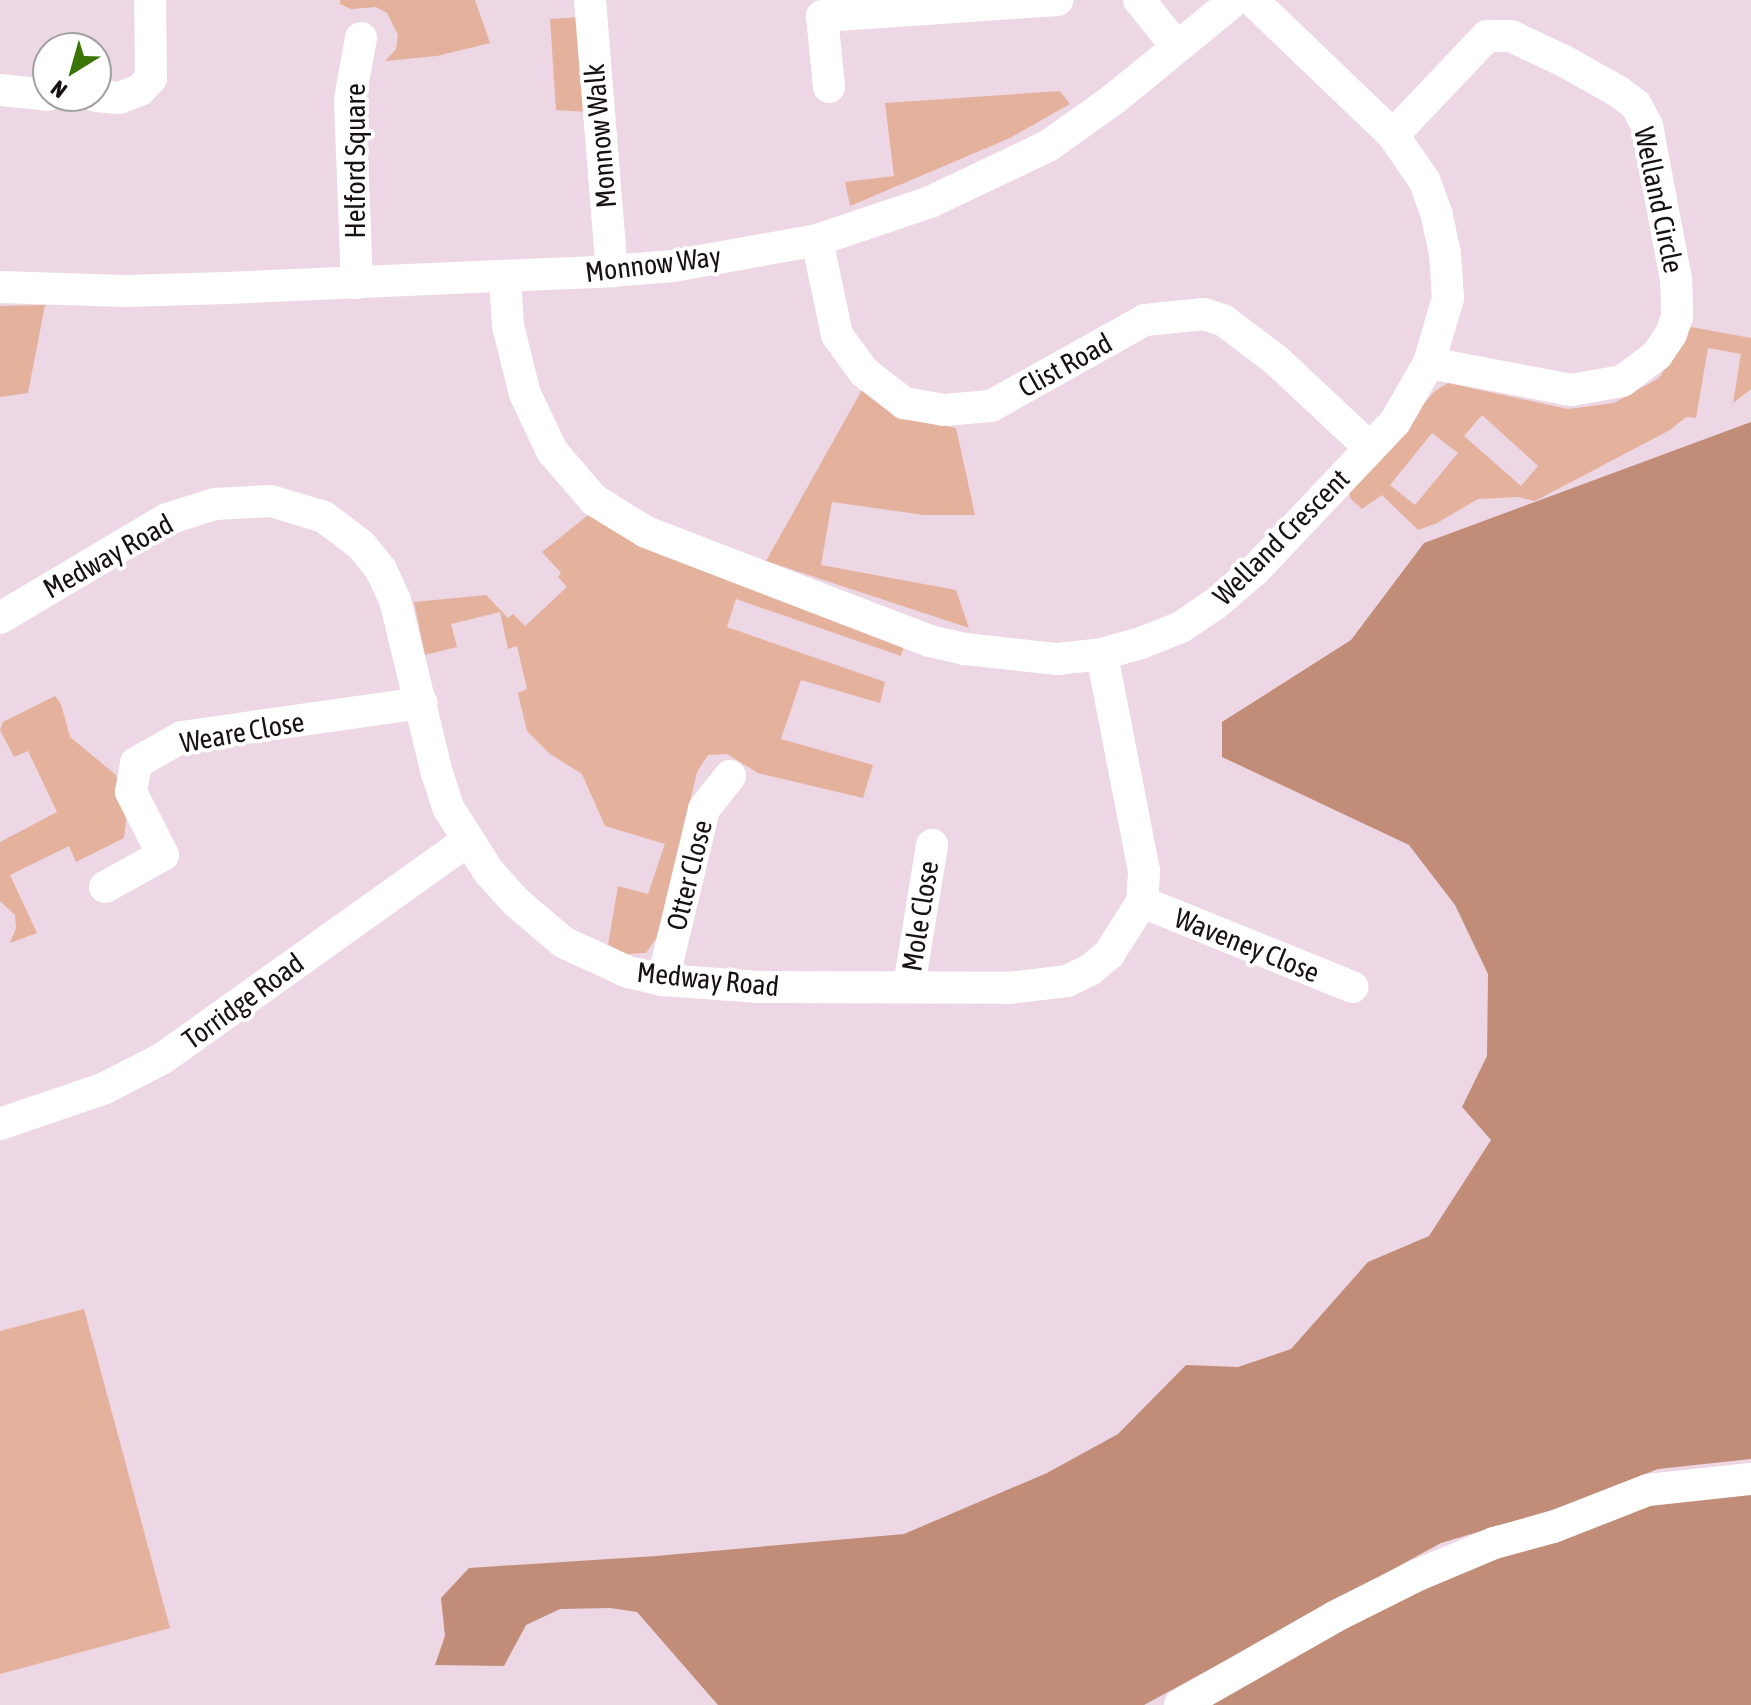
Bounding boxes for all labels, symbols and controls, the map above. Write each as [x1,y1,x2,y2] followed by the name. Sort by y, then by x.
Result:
[32,32,112,112] north arrow
[577,62,623,210] street label: Monnow Walk
[46,75,72,104] text: N
[338,83,372,239] street label: Helford Square
[1627,124,1691,276] street label: Welland Circle
[583,239,723,289] street label: Monnow Way
[1012,326,1118,404] street label: Clist Road
[1206,462,1356,612] street label: Welland Crescent
[37,507,179,605] street label: Medway Road
[177,705,307,759] street label: Weare Close
[659,816,719,934] street label: Otter Close
[895,859,945,973] street label: Mole Close
[1170,901,1324,989] street label: Waveney Close
[176,946,310,1056] street label: Torridge Road
[635,955,781,1003] street label: Medway Road

